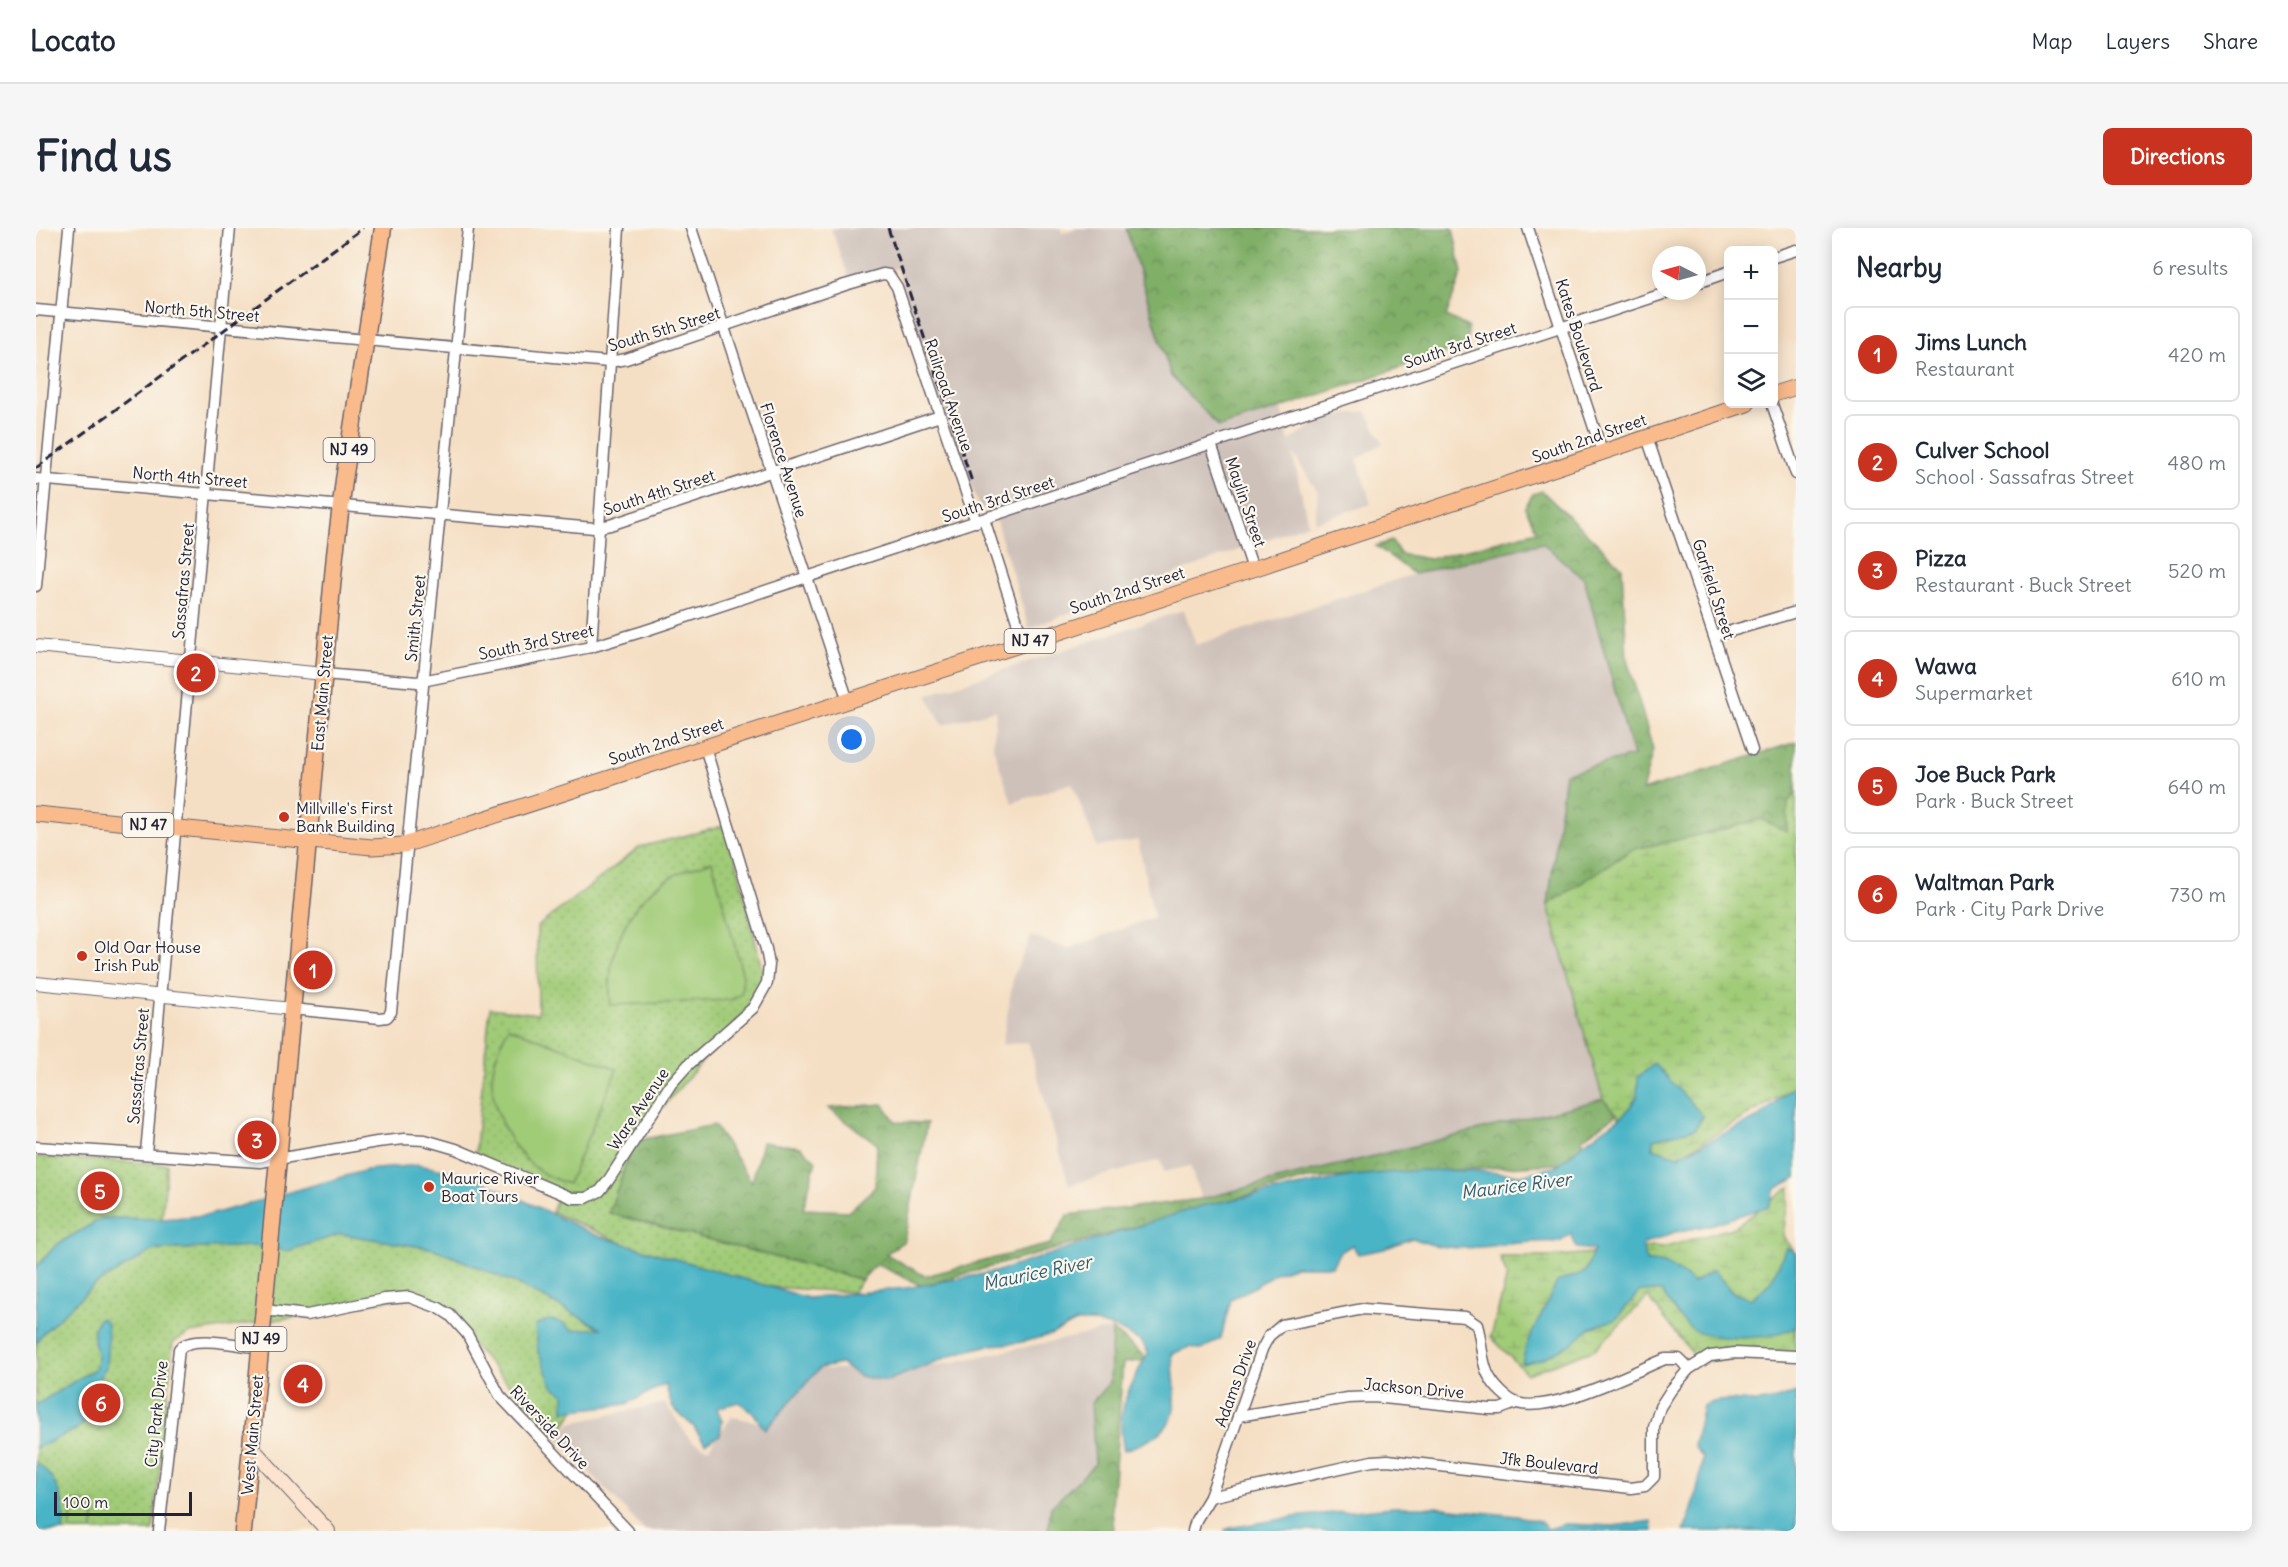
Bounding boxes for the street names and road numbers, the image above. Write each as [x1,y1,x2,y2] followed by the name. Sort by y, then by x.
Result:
[1551,276,1607,394] street label: Kates Boulevard
[144,296,261,326] street label: North 5th Street
[606,302,723,356] street label: South 5th Street
[1401,317,1519,373] street label: South 3rd Street
[920,336,978,454] street label: Railroad Avenue
[756,400,812,520] street label: Florence Avenue
[1529,409,1649,467] street label: South 2nd Street
[324,438,374,462] road number: NJ 49
[1221,454,1271,550] street label: Maylin Street
[132,462,249,492] street label: North 4th Street
[601,464,718,519] street label: South 4th Street
[939,471,1057,527] street label: South 3rd Street
[168,522,198,640] street label: Sassafras Street
[1688,536,1740,642] street label: Garfield Street
[1067,562,1188,618] street label: South 2nd Street
[400,573,430,663] street label: Smith Street
[477,620,596,664] street label: South 3rd Street
[1004,629,1056,653] road number: NJ 47
[307,634,337,752] street label: East Main Street
[606,713,727,769] street label: South 2nd Street
[122,813,174,837] road number: NJ 47
[123,1007,153,1125] street label: Sassafras Street
[603,1064,673,1154] street label: Ware Avenue
[236,1327,286,1351] road number: NJ 49
[1210,1336,1260,1430] street label: Adams Drive
[140,1360,172,1468] street label: City Park Drive
[237,1374,267,1496] street label: West Main Street
[1363,1374,1465,1402] street label: Jackson Drive
[506,1381,594,1473] street label: Riverside Drive
[1499,1448,1599,1478] street label: Jfk Boulevard

